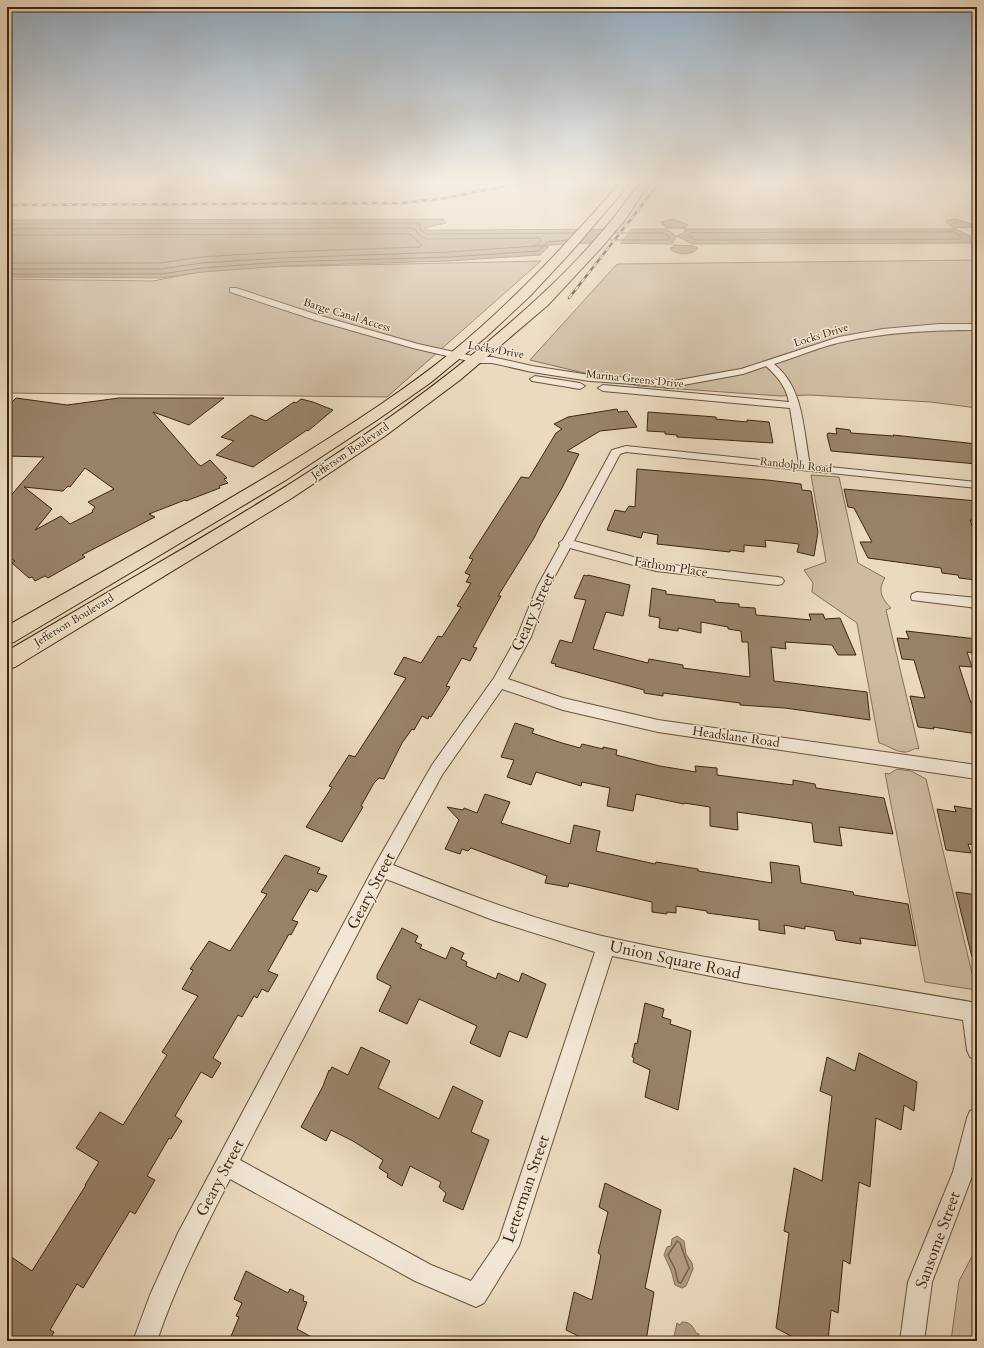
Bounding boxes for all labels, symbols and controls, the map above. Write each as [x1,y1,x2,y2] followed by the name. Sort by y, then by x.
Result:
[302,295,393,335] street label: Barge Canal Access
[792,320,850,350] street label: Locks Drive
[467,338,525,362] street label: Locks Drive
[585,366,685,392] street label: Marina Greens Drive
[307,419,392,484] street label: Jefferson Boulevard
[759,454,833,476] street label: Randolph Road
[633,552,709,582] street label: Fathom Place
[506,569,560,655] street label: Geary Street
[30,590,117,651] street label: Jefferson Boulevard
[691,722,781,752] street label: Headslane Road
[342,849,400,933] street label: Geary Street
[607,935,743,985] street label: Union Square Road
[497,1132,555,1246] street label: Letterman Street
[191,1136,249,1220] street label: Geary Street
[910,1188,966,1292] street label: Sansome Street

